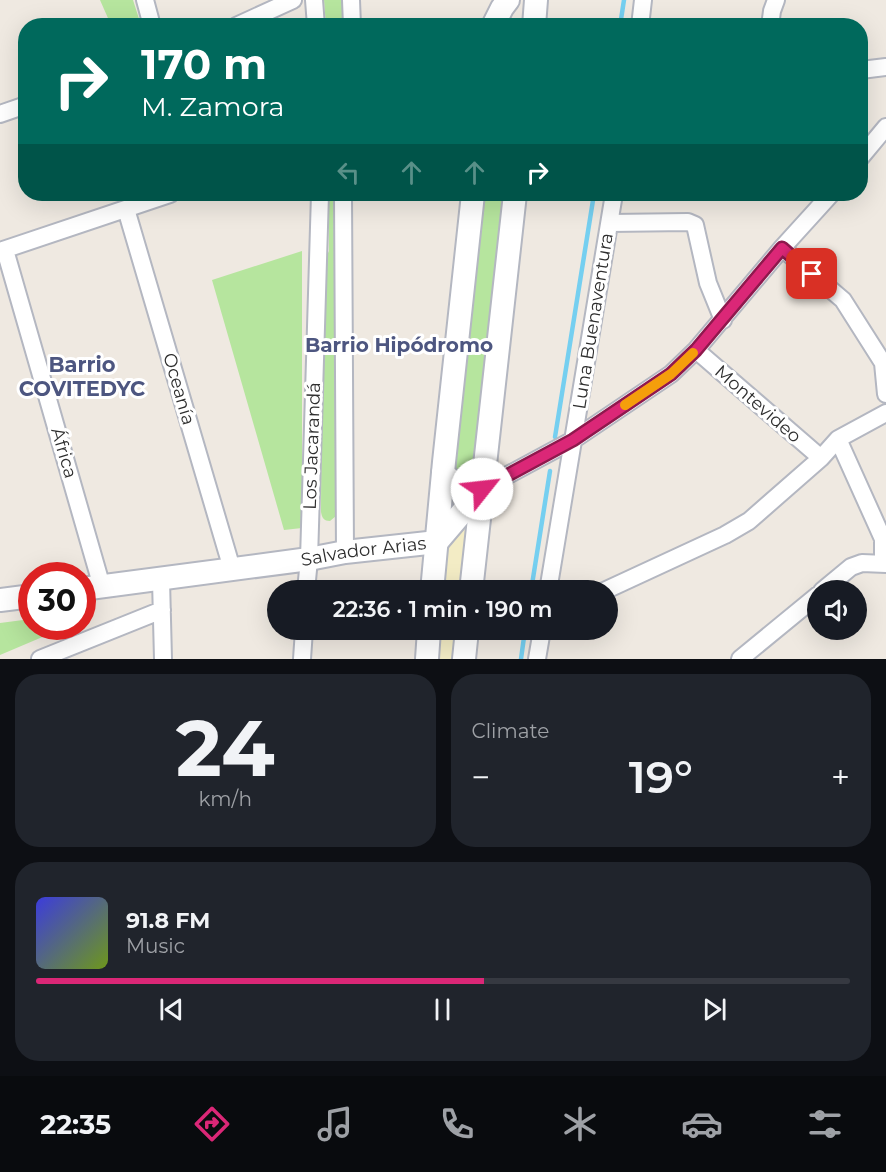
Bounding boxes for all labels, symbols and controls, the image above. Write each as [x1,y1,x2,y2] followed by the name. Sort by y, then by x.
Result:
[141,38,267,90] text: 170 m
[42,42,120,120] icon: right
[141,90,284,123] text: M. Zamora
[332,156,365,189] icon: left
[395,156,428,189] icon: ahead
[458,156,491,189] icon: ahead
[521,156,554,189] icon: right
[568,231,618,411] street label: Luna Buenaventura
[786,248,837,299] pin
[795,257,828,290] icon: arrive
[305,333,493,357] district label: Barrio Hipódromo
[158,350,200,428] street label: Oceanía
[19,352,145,401] district label: Barrio COVITEDYC
[710,361,806,447] street label: Montevideo
[299,382,325,510] street label: Los Jacarandá
[46,425,82,481] street label: África
[450,457,514,521] position arrow
[300,532,427,571] street label: Salvador Arias
[18,562,96,640] speed limit sign: 30
[807,580,867,640] map controls
[807,580,867,640] button: sound
[333,596,552,623] text: 22:36 · 1 min · 190 m
[176,700,275,796] text: 24
[472,719,549,743] text: Climate
[629,749,693,804] text: 19°
[472,757,490,797] text: −
[831,757,850,797] text: +
[199,787,252,811] text: km/h
[126,907,210,934] text: 91.8 FM
[126,934,185,958] text: Music
[155,993,188,1026] icon: previous
[426,993,459,1026] icon: pause
[698,993,731,1026] icon: next
[191,1103,233,1145] icon: directions
[314,1103,356,1145] icon: music
[436,1103,478,1145] icon: phone
[559,1103,601,1145] icon: climate
[681,1103,723,1145] icon: car
[804,1103,846,1145] icon: filters
[40,1108,111,1141] text: 22:35

